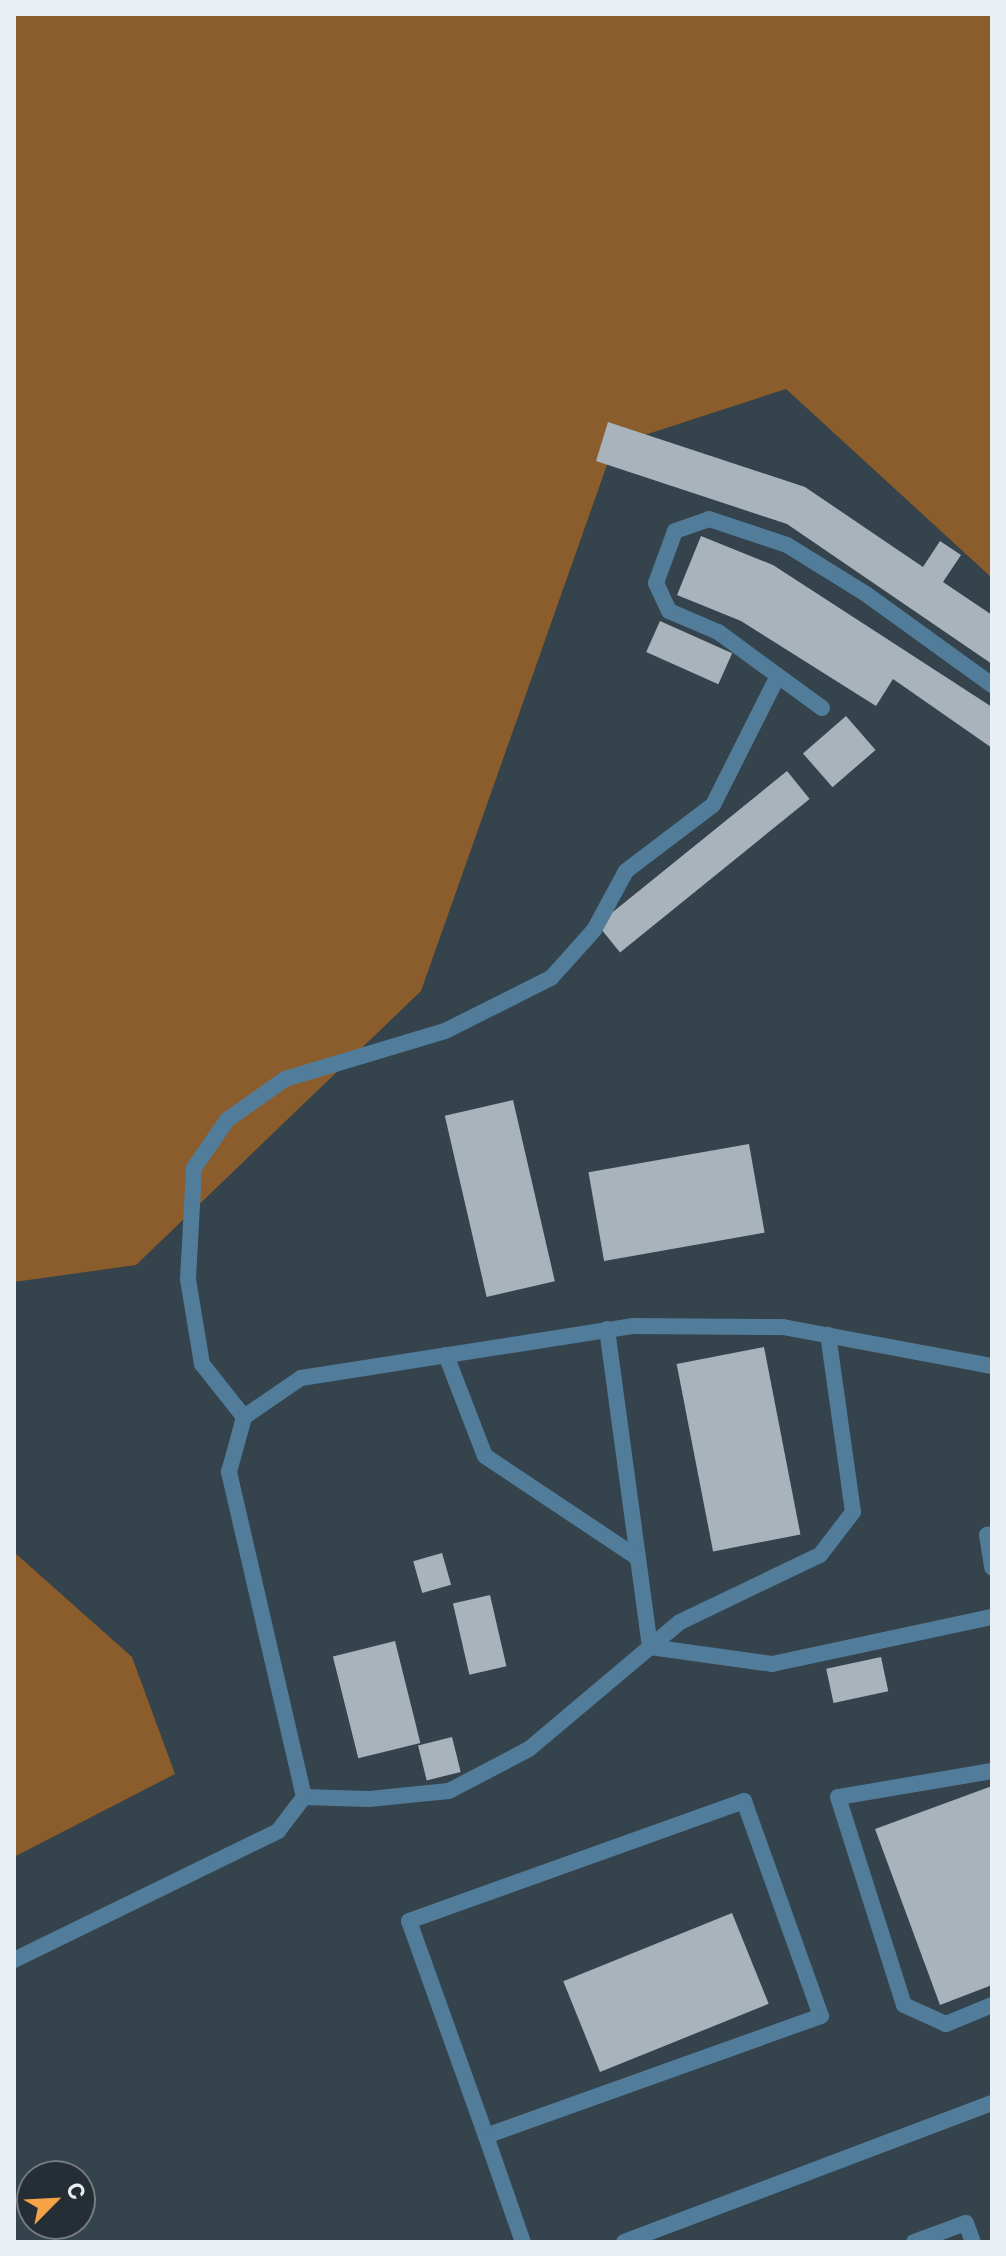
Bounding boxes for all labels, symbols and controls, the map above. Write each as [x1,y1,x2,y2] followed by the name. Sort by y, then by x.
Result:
[16,2160,96,2240] north arrow
[61,2178,91,2204] text: С

